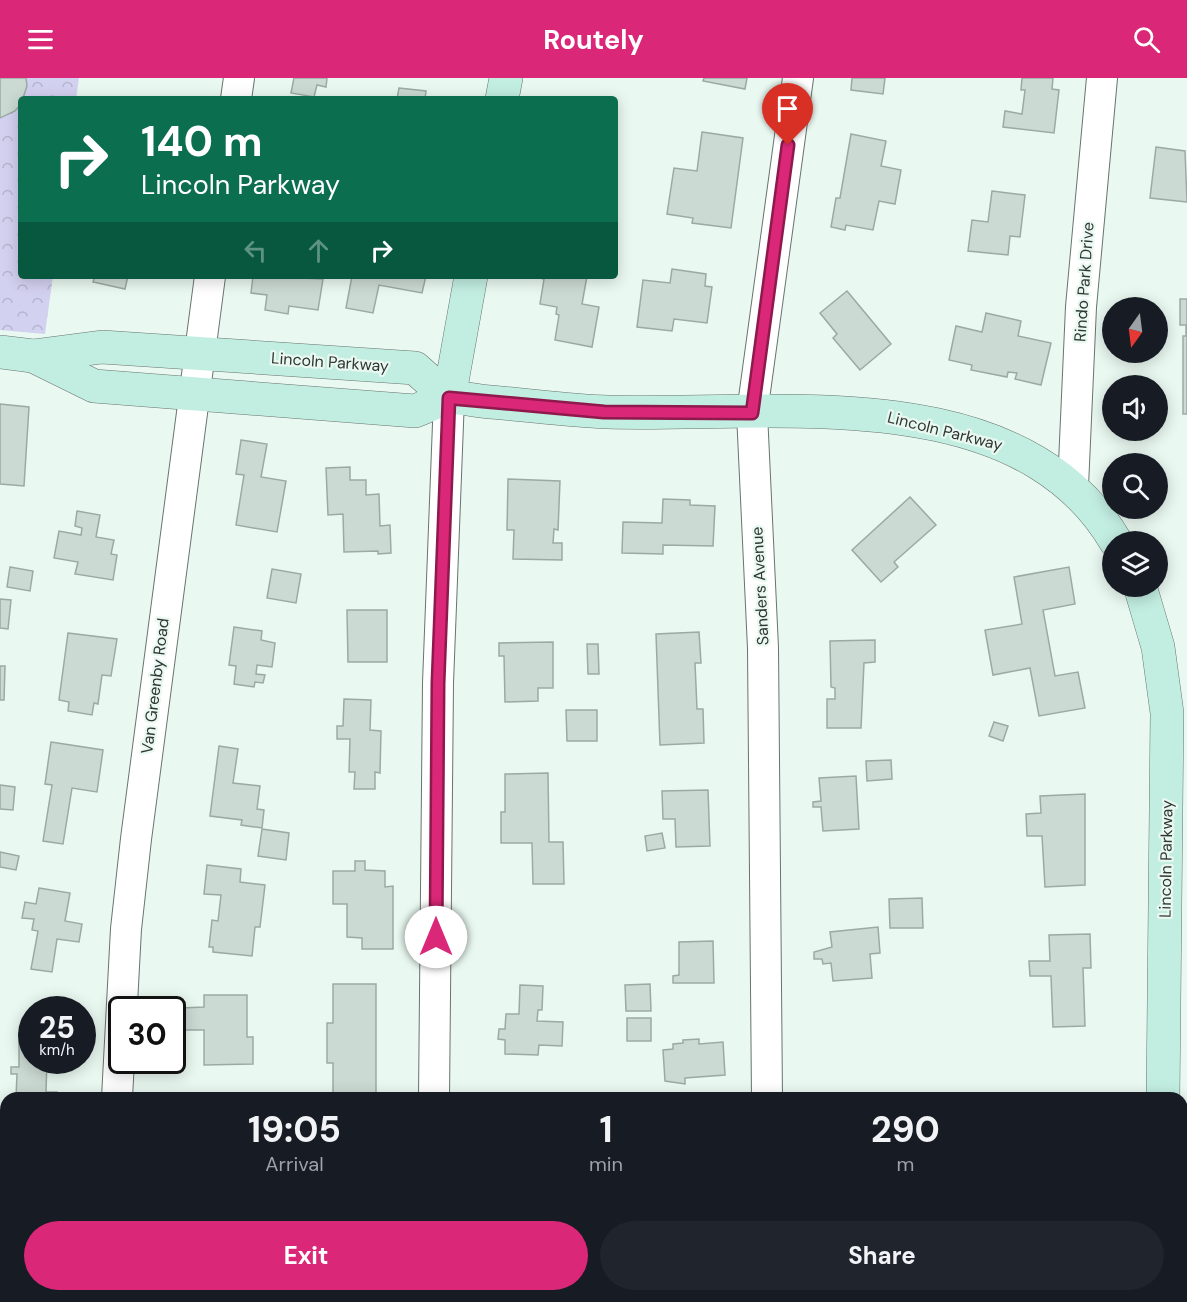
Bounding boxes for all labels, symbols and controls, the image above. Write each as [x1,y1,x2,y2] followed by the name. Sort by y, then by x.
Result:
[543,22,644,57] text: Routely
[24,23,57,56] icon: menu
[1130,23,1163,56] icon: search
[762,83,813,145] pin
[771,92,804,125] icon: arrive
[141,114,263,169] text: 140 m
[42,120,120,198] icon: right
[141,167,340,202] text: Lincoln Parkway
[1069,221,1099,343] street label: Rindo Park Drive
[239,234,272,267] icon: left
[302,234,335,267] icon: ahead
[365,234,398,267] icon: right
[1102,297,1168,363] north arrow
[1102,297,1168,597] map controls
[270,347,390,377] street label: Lincoln Parkway
[1102,375,1168,441] button: sound
[885,407,1005,455] street label: Lincoln Parkway
[1102,453,1168,519] button: search
[746,526,774,646] street label: Sanders Avenue
[1102,531,1168,597] button: layers
[136,617,174,755] street label: Van Greenby Road
[1154,800,1178,918] street label: Lincoln Parkway
[404,905,468,969] position arrow
[108,996,186,1074] speed limit sign: 30
[39,1008,75,1047] text: 25
[39,1040,75,1060] text: km/h
[248,1106,341,1153] text: 19:05
[599,1106,613,1153] text: 1
[871,1106,940,1153] text: 290
[265,1151,324,1177] text: Arrival
[589,1151,623,1177] text: min
[897,1151,914,1177] text: m
[24,1221,588,1290] button: Exit
[600,1221,1164,1290] button: Share

